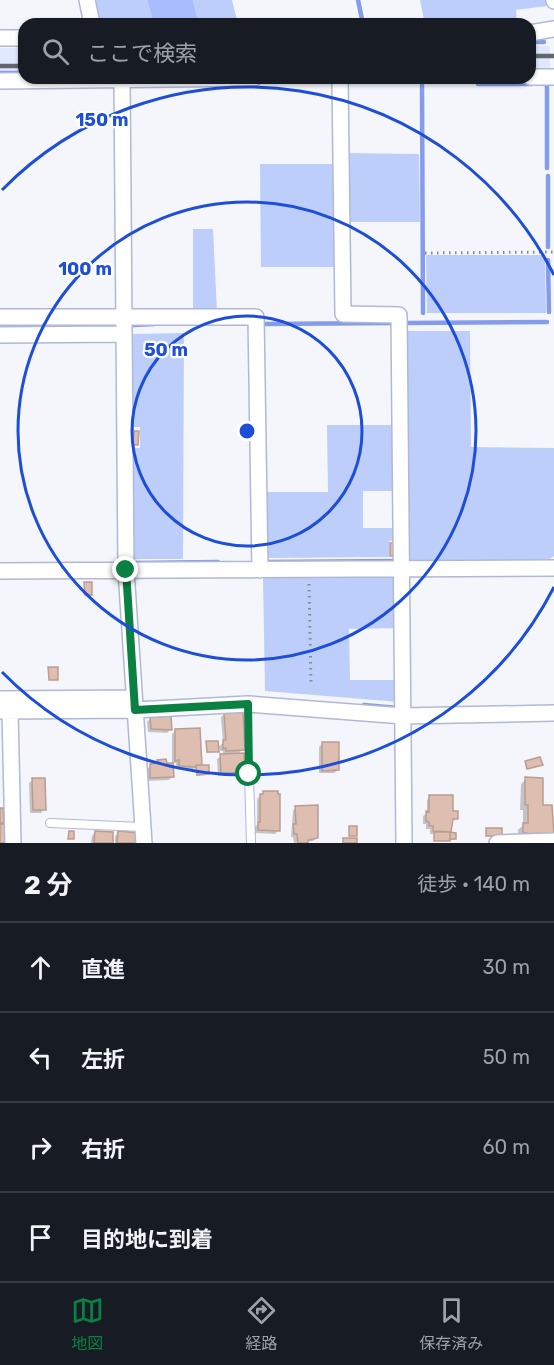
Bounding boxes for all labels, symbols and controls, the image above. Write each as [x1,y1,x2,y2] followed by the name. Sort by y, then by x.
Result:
[18,18,536,84] search box
[39,35,72,68] icon: search
[87,40,197,67] text: ここで検索
[75,109,129,131] text: 150 m
[58,258,112,280] text: 100 m
[144,339,188,361] text: 50 m
[237,421,257,441] centre of rings
[112,556,138,582] route end
[235,760,261,786] route start
[24,870,72,901] text: 2 分
[417,872,530,896] text: 徒歩 · 140 m
[24,951,57,984] icon: ahead
[483,955,530,979] text: 30 m
[81,956,125,983] text: 直進
[24,1041,57,1074] icon: left
[483,1045,530,1069] text: 50 m
[81,1046,125,1073] text: 左折
[24,1131,57,1164] icon: right
[483,1135,530,1159] text: 60 m
[81,1136,125,1163] text: 右折
[24,1221,57,1254] icon: arrive
[81,1226,213,1253] text: 目的地に到着
[71,1294,104,1354] tab: 地図
[245,1294,278,1354] tab: 経路
[419,1294,483,1354] tab: 保存済み

